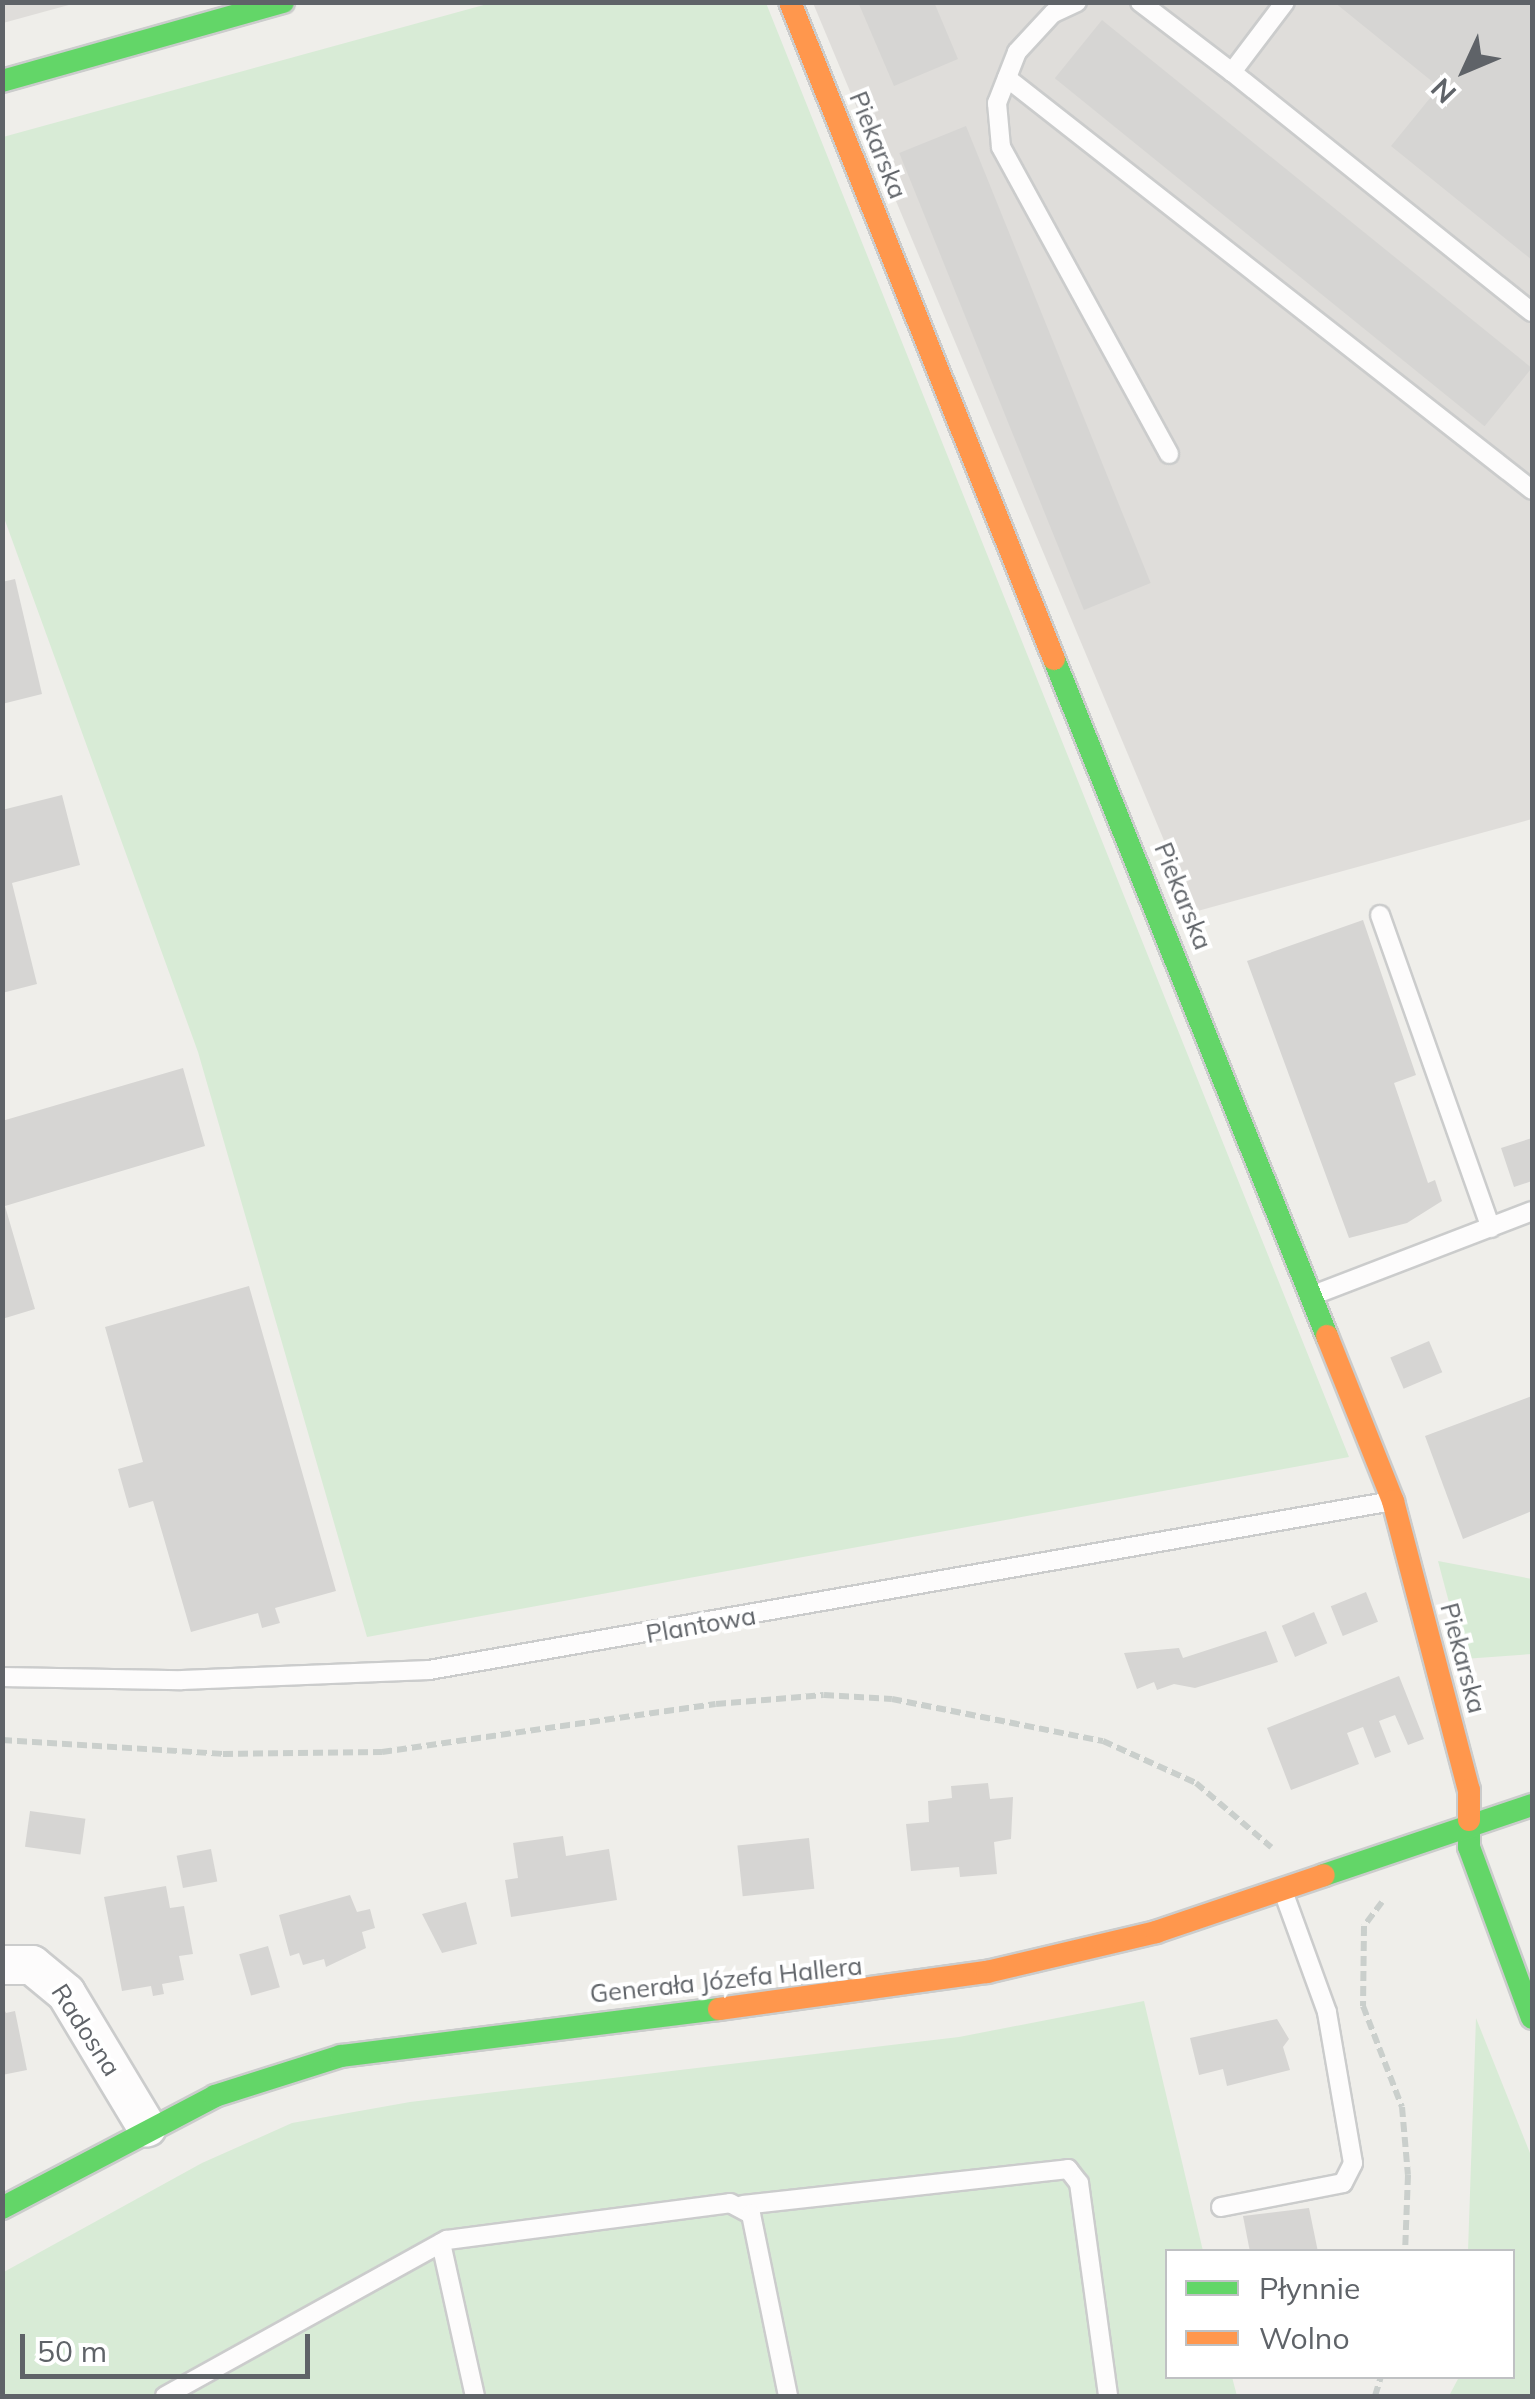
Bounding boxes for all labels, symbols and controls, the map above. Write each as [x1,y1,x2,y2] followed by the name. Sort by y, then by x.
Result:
[1415,20,1515,120] north arrow
[1423,71,1463,111] text: N
[843,87,913,203] street label: Piekarska
[1148,838,1218,954] street label: Piekarska
[1434,1600,1492,1716] street label: Piekarska
[644,1601,758,1649] street label: Plantowa
[588,1951,864,2009] street label: Generała Józefa Hallera
[45,1978,127,2082] street label: Radosna
[1165,2249,1515,2379] legend
[1259,2269,1360,2307] text: Płynnie
[25,2314,315,2376] scale bar
[1259,2319,1350,2357] text: Wolno
[37,2332,107,2370] text: 50 m

